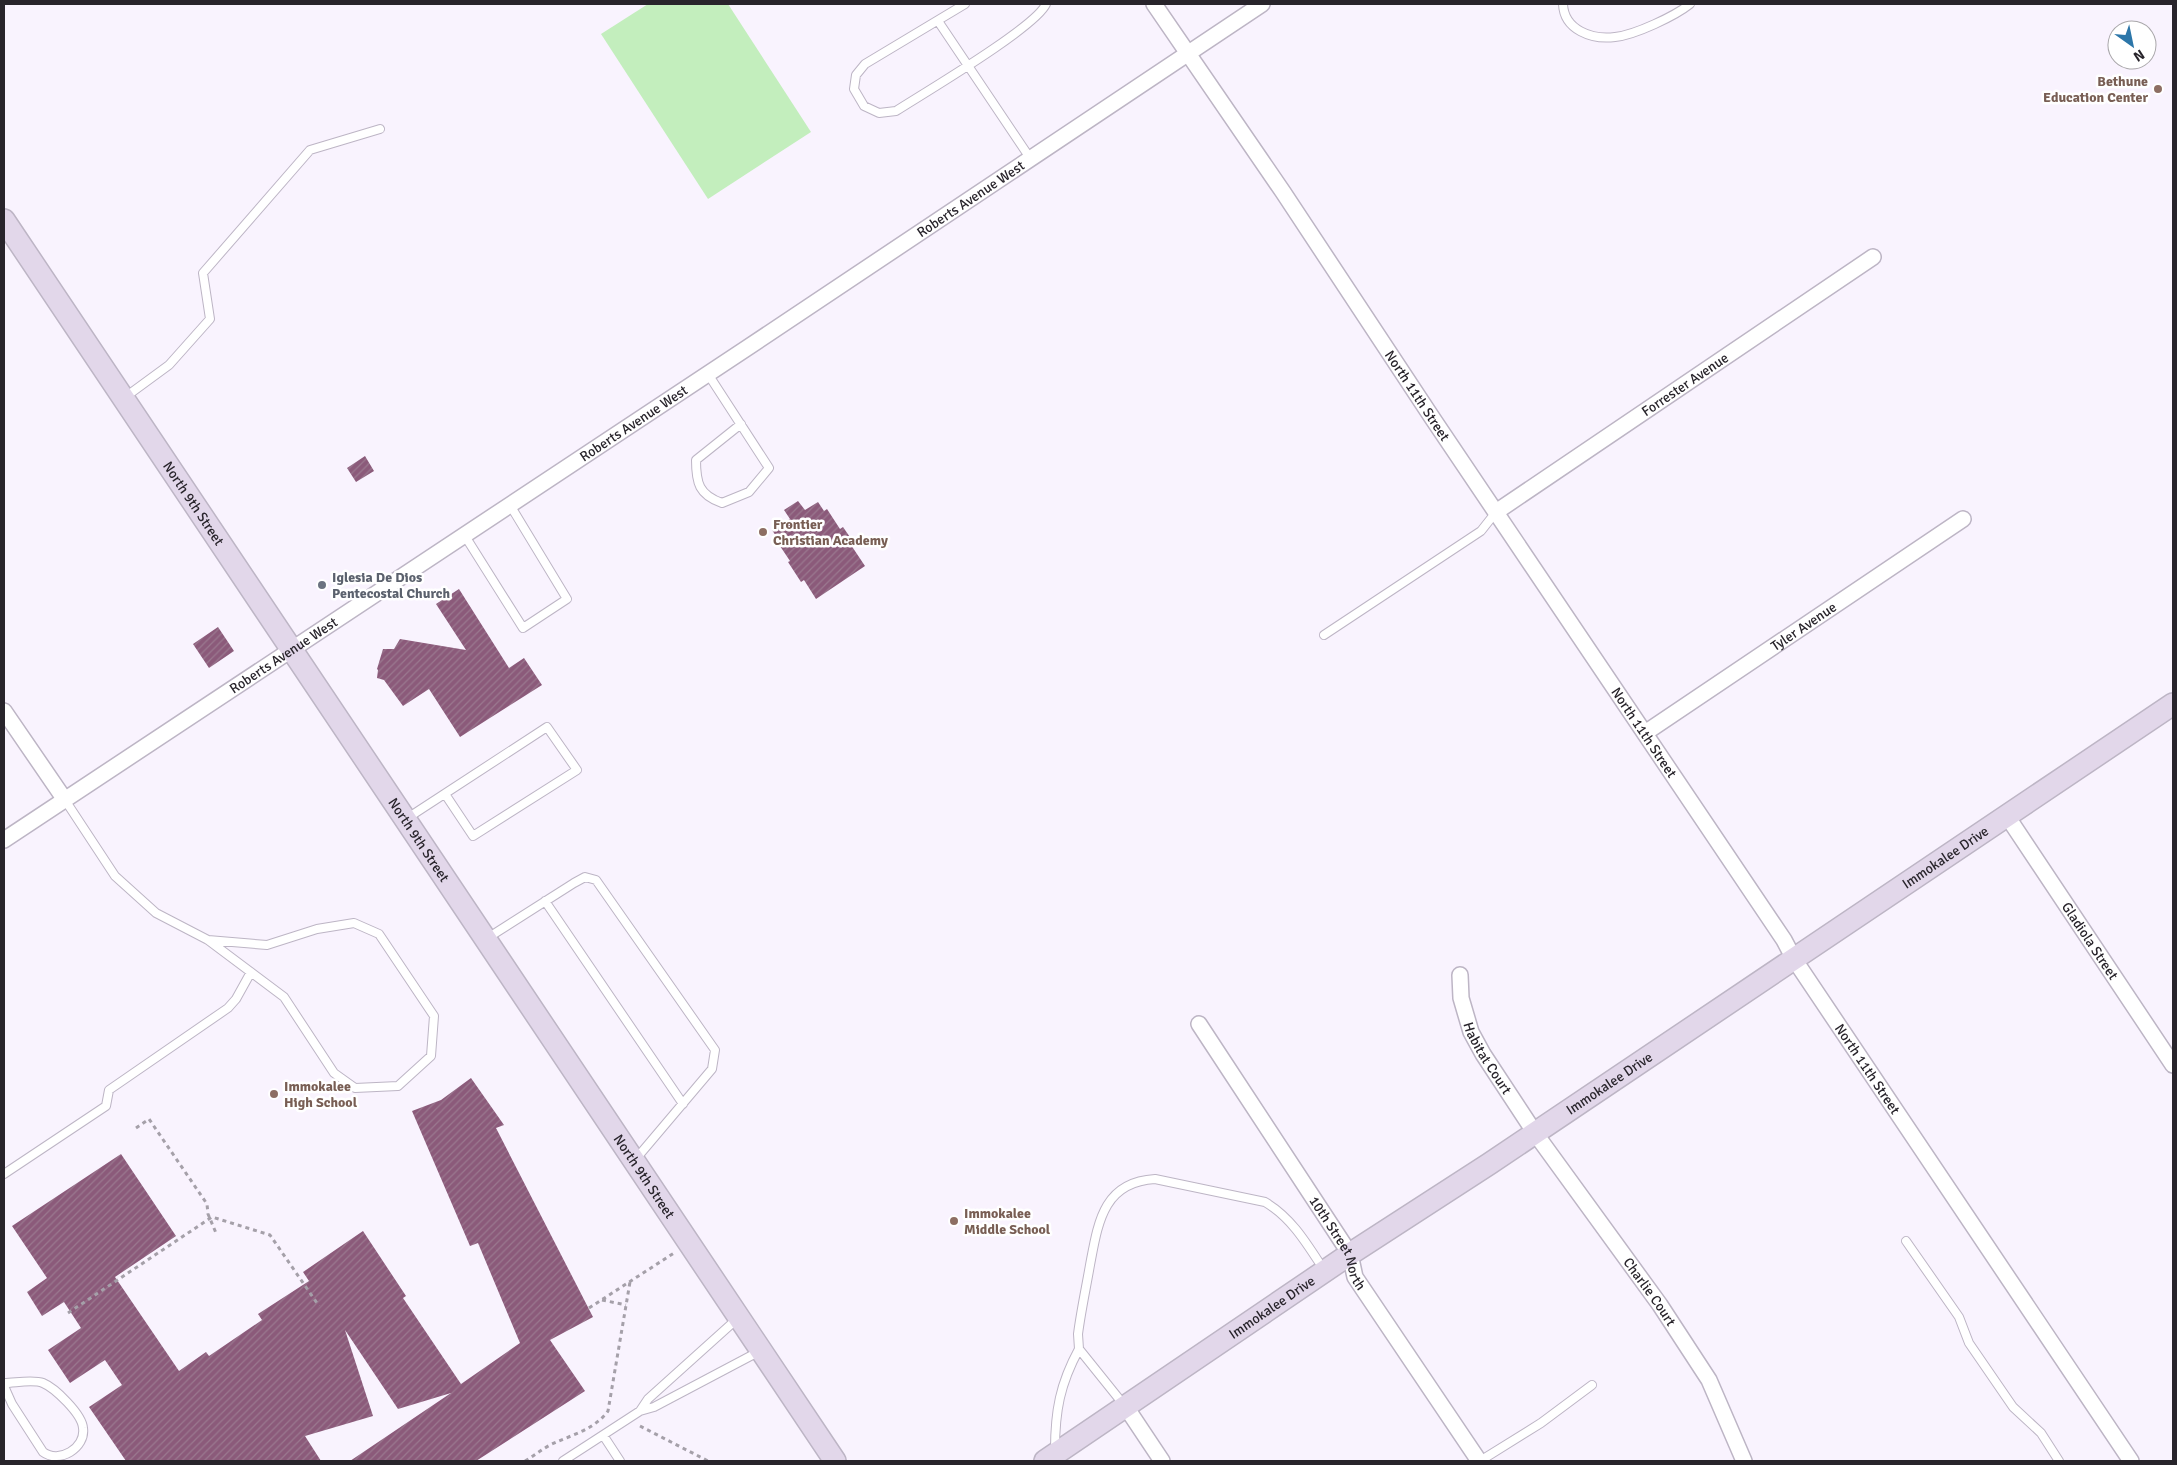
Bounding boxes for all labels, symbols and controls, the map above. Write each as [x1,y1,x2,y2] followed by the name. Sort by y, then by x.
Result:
[2107,20,2157,70] north arrow
[2130,46,2148,65] text: N
[2043,73,2148,106] place label: Bethune Education Center
[2152,83,2164,95] marker: Bethune Education Center
[914,157,1028,241] street label: Roberts Avenue West
[1381,347,1453,444] street label: North 11th Street
[1638,349,1732,420] street label: Forrester Avenue
[577,382,691,465] street label: Roberts Avenue West
[159,458,228,549] street label: North 9th Street
[773,516,888,549] place label: Frontier Christian Academy
[757,526,769,538] marker: Frontier Christian Academy
[332,569,450,602] place label: Iglesia De Dios Pentecostal Church
[316,579,328,591] marker: Iglesia De Dios Pentecostal Church
[1768,599,1840,655] street label: Tyler Avenue
[226,614,341,697] street label: Roberts Avenue West
[1607,684,1680,781] street label: North 11th Street
[384,795,453,885] street label: North 9th Street
[1899,823,1992,893] street label: Immokalee Drive
[2058,899,2122,983] street label: Gladiola Street
[1460,1020,1515,1098] street label: Habitat Court
[1831,1021,1904,1118] street label: North 11th Street
[1563,1049,1656,1119] street label: Immokalee Drive
[284,1078,358,1111] place label: Immokalee High School
[268,1088,280,1100] marker: Immokalee High School
[610,1131,678,1222] street label: North 9th Street
[1305,1193,1369,1294] street label: 10th Street North
[964,1205,1051,1238] place label: Immokalee Middle School
[948,1215,960,1227] marker: Immokalee Middle School
[1619,1254,1679,1329] street label: Charlie Court
[1226,1272,1318,1343] street label: Immokalee Drive

